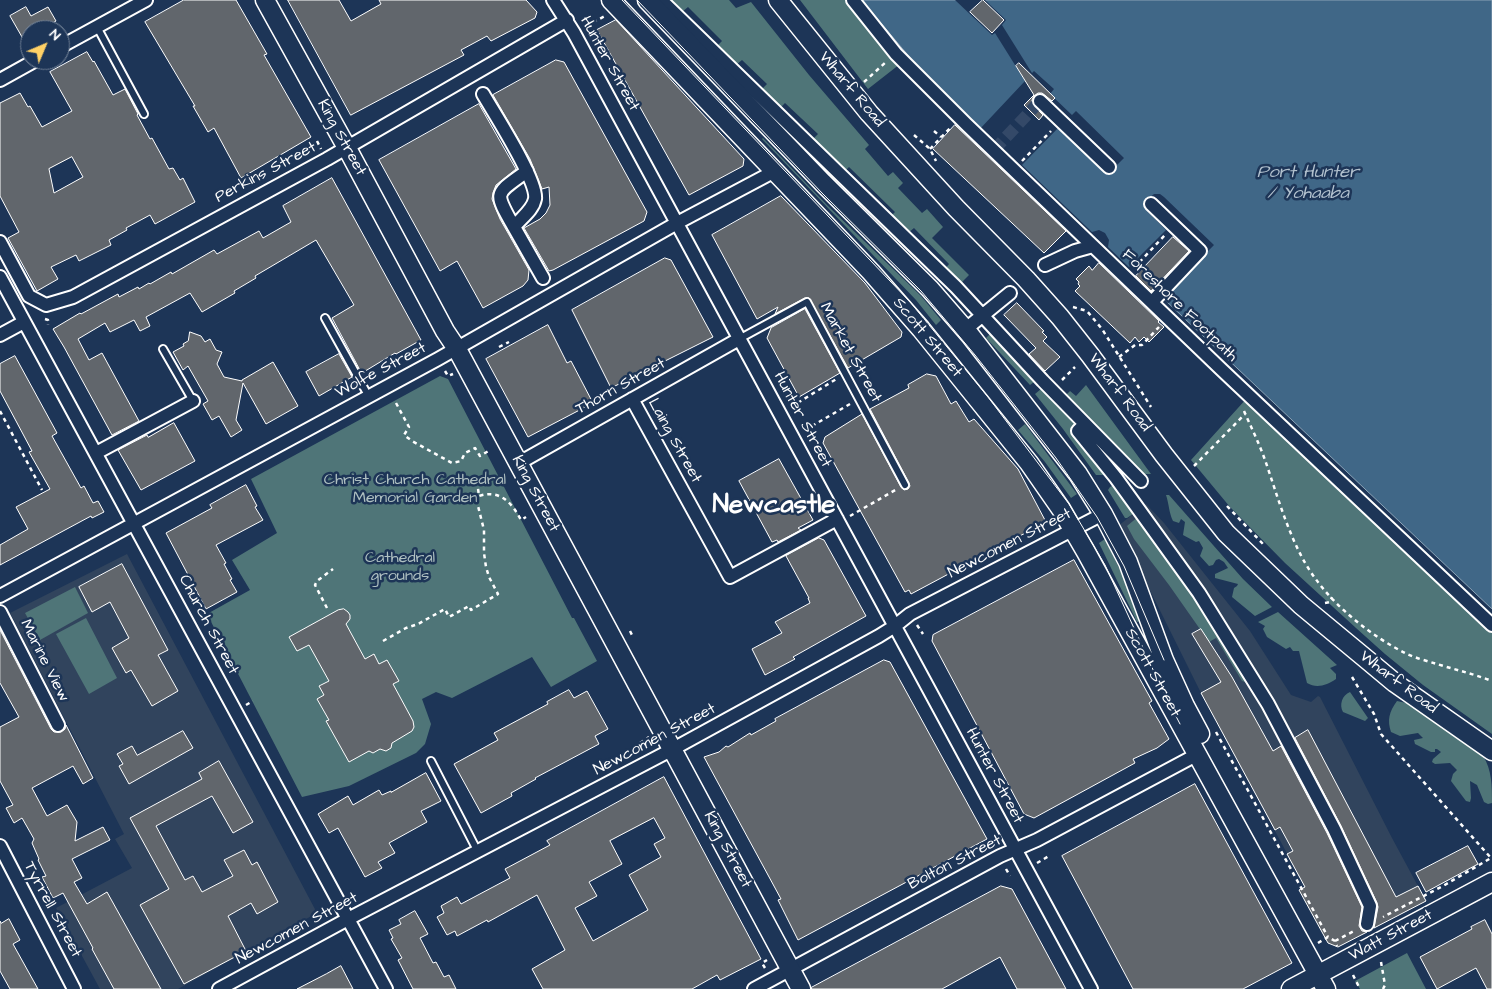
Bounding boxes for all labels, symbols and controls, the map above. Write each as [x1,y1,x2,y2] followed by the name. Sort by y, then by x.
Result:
[575,13,643,115] street label: Hunter Street
[20,20,70,70] north arrow
[45,25,65,45] text: N
[814,48,888,132] street label: Wharf Road
[312,97,370,179] street label: King Street
[212,138,320,208] street label: Perkins Street
[1257,162,1359,204] water label: Port Hunter / Yohaaba
[1117,246,1241,366] street label: Foreshore Footpath
[888,294,966,382] street label: Scott Street
[815,300,885,406] street label: Market Street
[332,339,430,403] street label: Wolfe Street
[1083,350,1155,436] street label: Wharf Road
[573,354,669,420] street label: Thorn Street
[769,369,835,471] street label: Hunter Street
[643,395,705,487] street label: Laing Street
[507,452,563,536] street label: King Street
[324,471,506,509] park label: Christ Church Cathedral Memorial Garden
[713,491,835,523] district label: Newcastle
[945,505,1075,583] street label: Newcomen Street
[365,549,435,587] park label: Cathedral grounds
[174,572,242,678] street label: Church Street
[15,617,73,705] street label: Marine View
[1120,625,1184,721] street label: Scott Street
[1355,647,1441,719] street label: Wharf Road
[591,700,719,780] street label: Newcomen Street
[961,725,1027,827] street label: Hunter Street
[699,808,755,892] street label: King Street
[905,831,1005,895] street label: Bolton Street
[19,859,85,961] street label: Tyrrell Street
[233,889,361,969] street label: Newcomen Street
[1346,906,1436,966] street label: Watt Street

